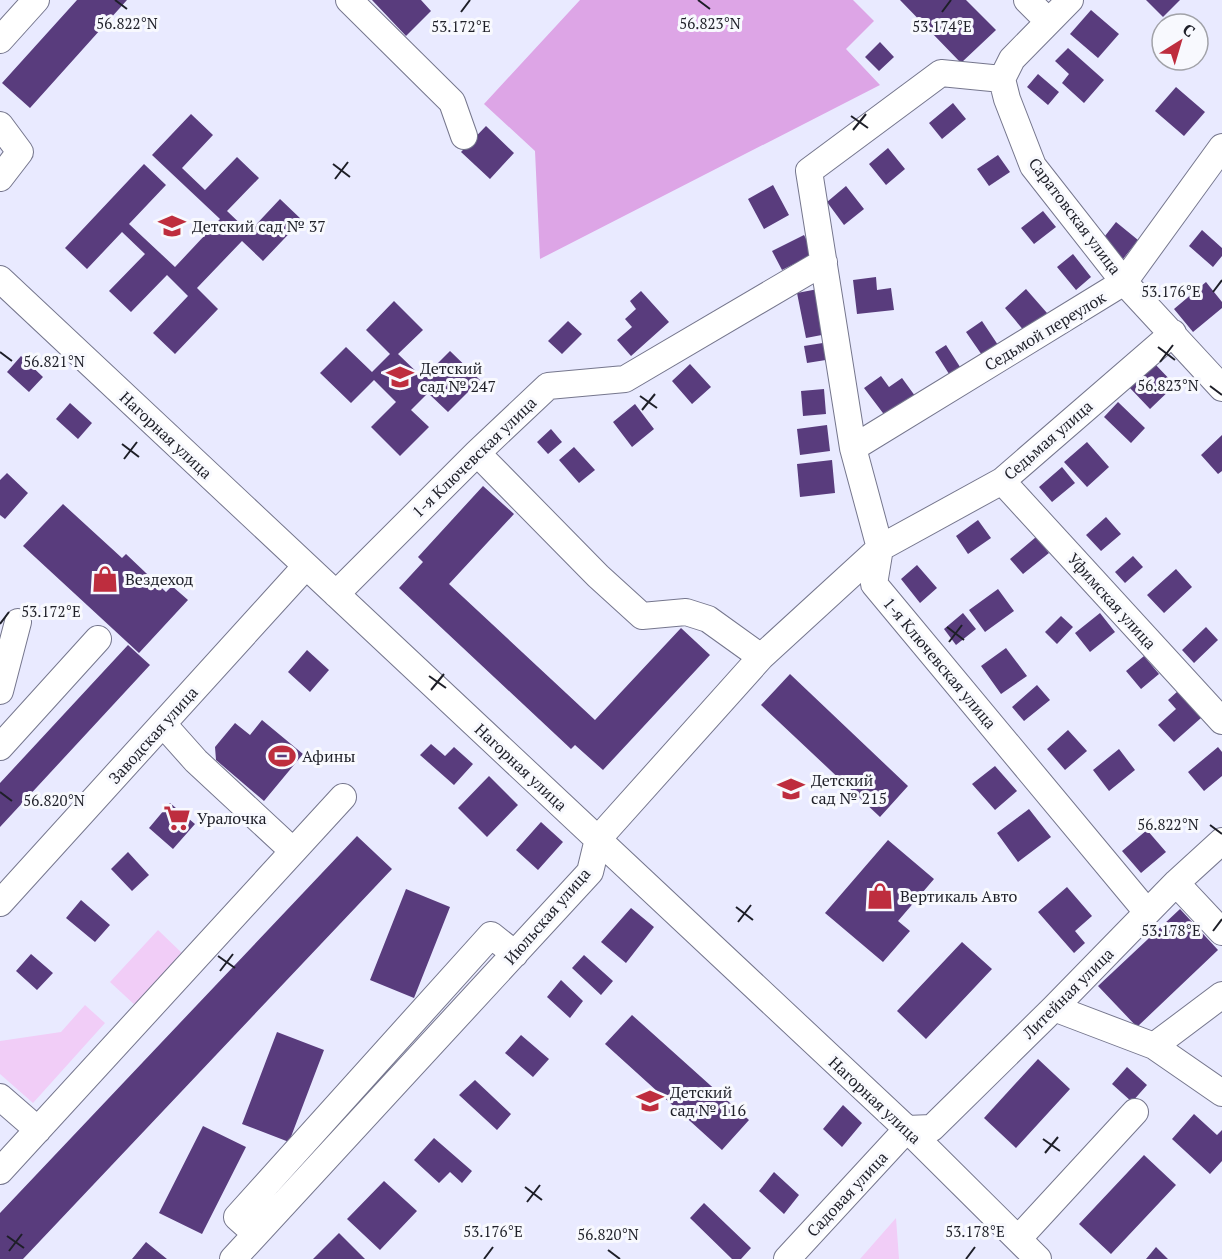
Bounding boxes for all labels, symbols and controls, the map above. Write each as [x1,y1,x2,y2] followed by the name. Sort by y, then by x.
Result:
[1150,12,1210,72] north arrow
[96,13,158,33] text: 56.822°N
[679,13,741,33] text: 56.823°N
[431,16,491,36] text: 53.172°E
[912,16,972,36] text: 53.174°E
[1178,18,1200,42] text: С
[1024,153,1126,279] street label: Саратовская улица
[157,211,187,241] school or university icon: Детский сад № 37
[192,215,326,237] place label: Детский сад № 37
[1141,281,1201,301] text: 53.176°E
[980,286,1110,376] street label: Седьмой переулок
[23,351,85,371] text: 56.821°N
[420,357,496,397] place label: Детский сад № 247
[385,362,415,392] school or university icon: Детский сад № 247
[1137,375,1199,395] text: 56.823°N
[115,386,217,484] street label: Нагорная улица
[407,392,541,522] street label: 1-я Ключевская улица
[999,395,1097,485] street label: Седьмая улица
[1063,548,1161,654] street label: Уфимская улица
[90,564,120,594] shop icon: Вездеход
[125,568,193,590] place label: Вездеход
[879,593,1001,733] street label: 1-я Ключевская улица
[21,601,81,621] text: 53.172°E
[103,682,203,788] street label: Заводская улица
[470,718,572,816] street label: Нагорная улица
[267,741,297,771] sports icon: Афины
[302,745,356,767] place label: Афины
[811,769,887,809] place label: Детский сад № 215
[776,774,806,804] school or university icon: Детский сад № 215
[23,790,85,810] text: 56.820°N
[162,803,192,833] supermarket icon: Уралочка
[197,807,267,829] place label: Уралочка
[1137,814,1199,834] text: 56.822°N
[499,863,595,969] street label: Июльская улица
[865,881,895,911] shop icon: Вертикаль Авто
[900,885,1018,907] place label: Вертикаль Авто
[1141,920,1201,940] text: 53.178°E
[1017,943,1118,1044] street label: Литейная улица
[824,1051,926,1149] street label: Нагорная улица
[670,1081,747,1121] place label: Детский сад № 116
[635,1086,665,1116] school or university icon: Детский сад № 116
[802,1146,892,1242] street label: Садовая улица
[463,1221,523,1241] text: 53.176°E
[945,1221,1005,1241] text: 53.178°E
[577,1224,639,1244] text: 56.820°N

